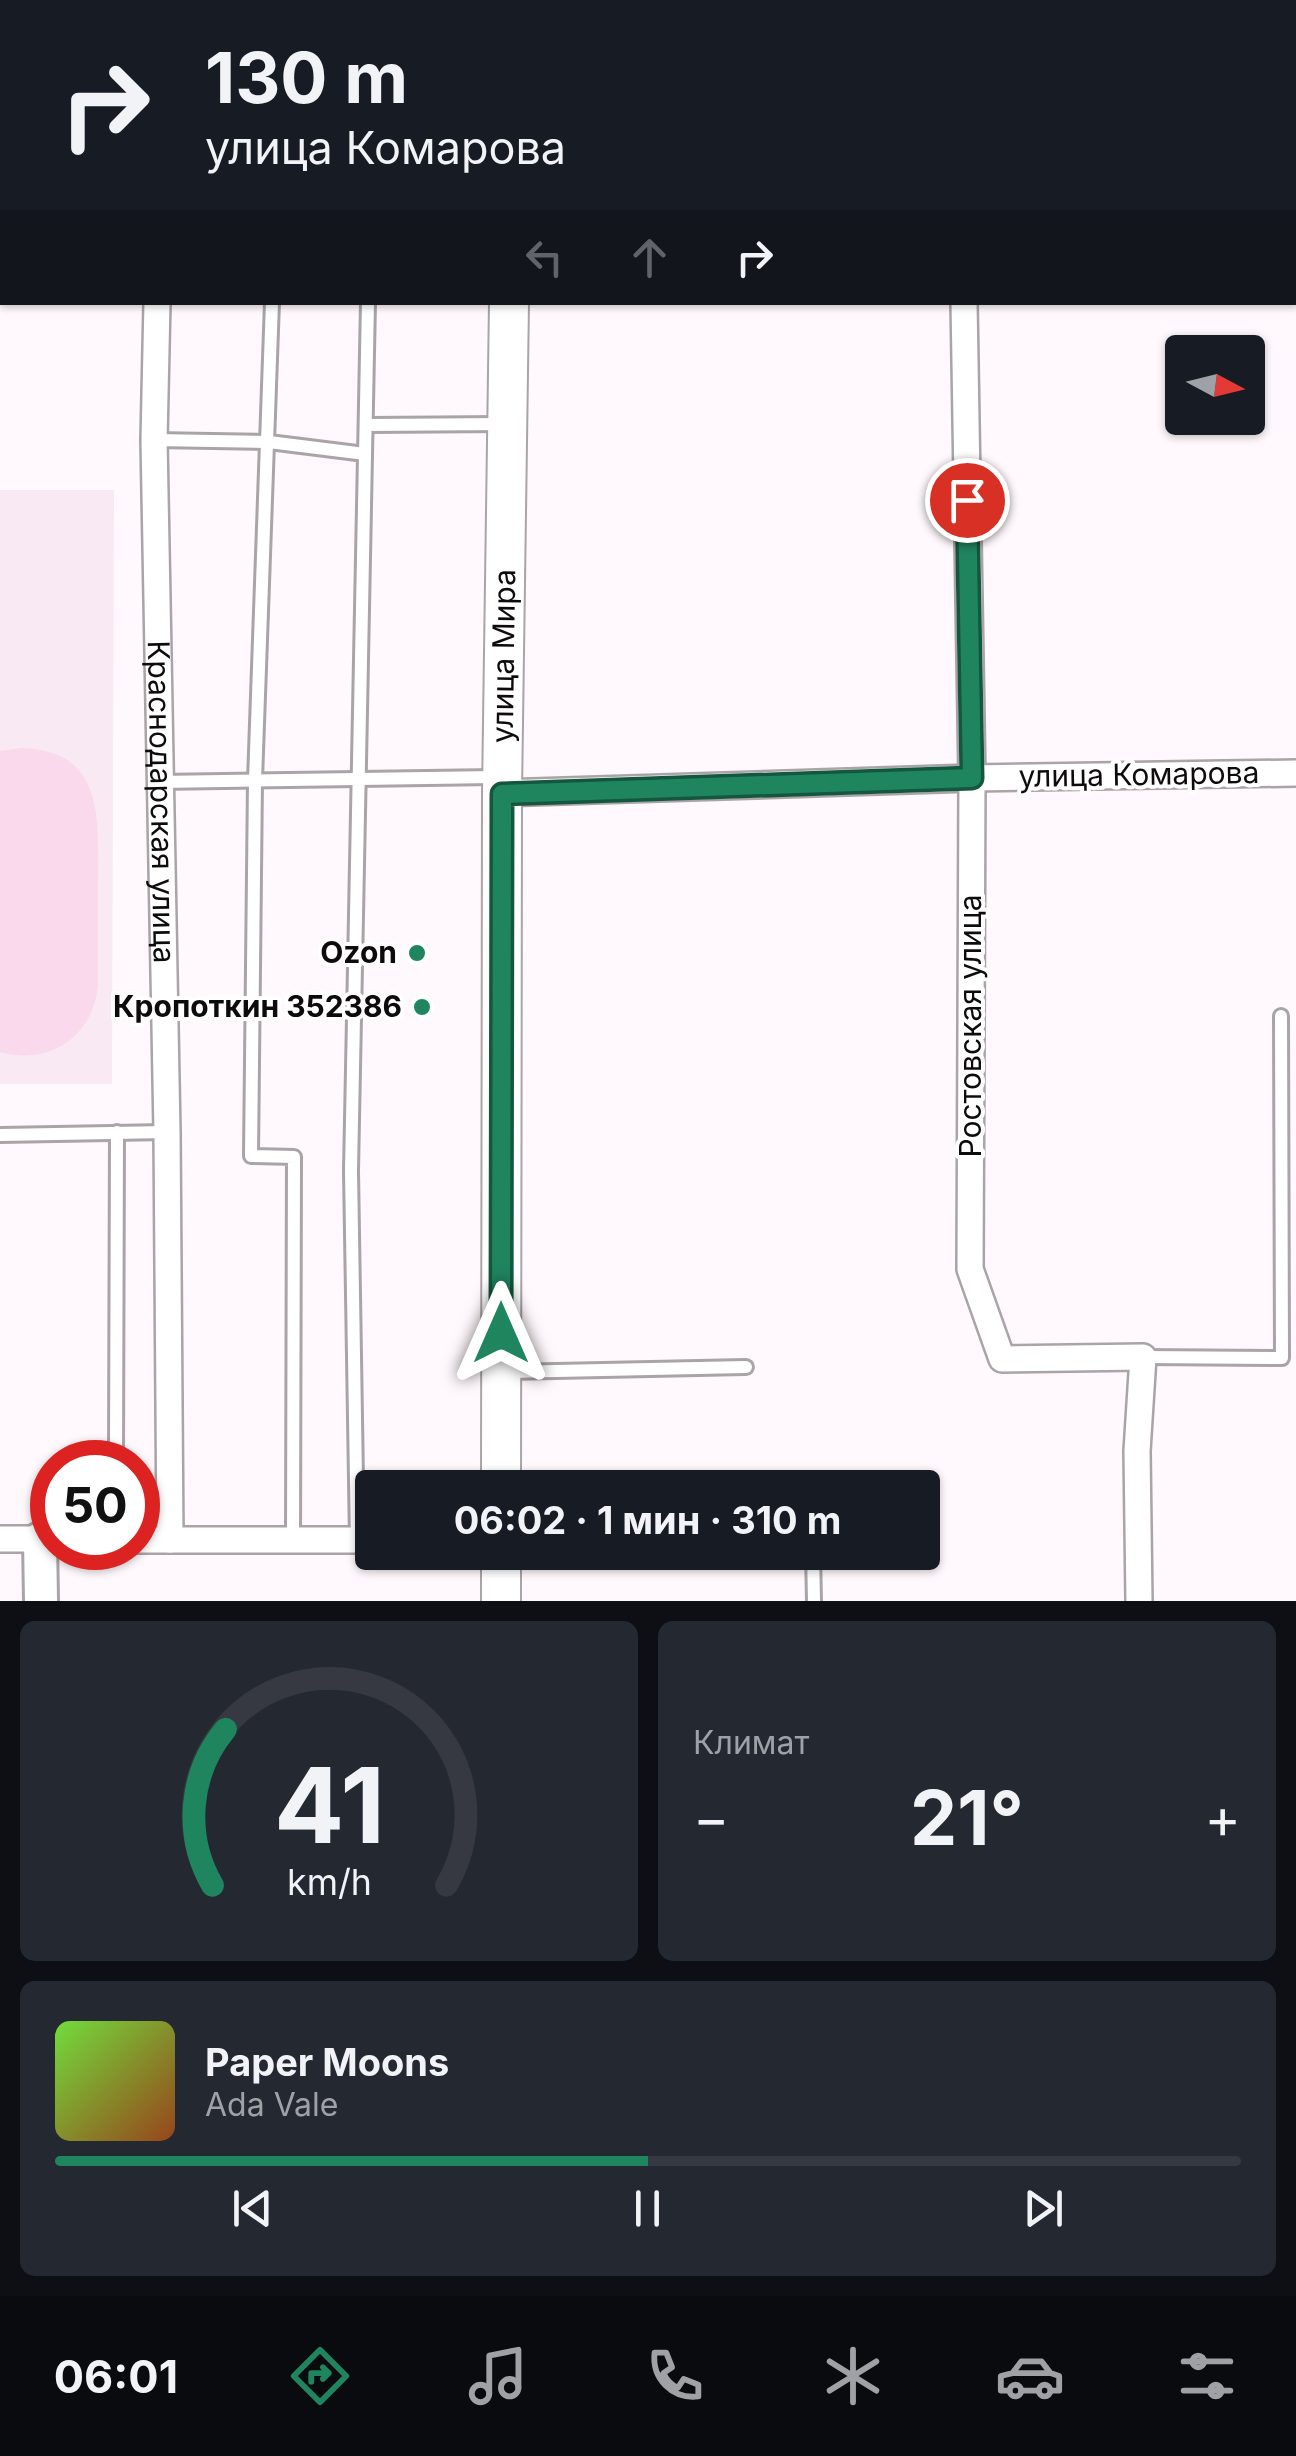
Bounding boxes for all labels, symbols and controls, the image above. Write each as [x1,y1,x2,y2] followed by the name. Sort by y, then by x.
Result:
[205,35,408,120] text: 130 m
[40,40,170,170] icon: right
[205,120,566,175] text: улица Комарова
[517,230,572,285] icon: left
[622,230,677,285] icon: ahead
[727,230,782,285] icon: right
[1165,335,1265,435] north arrow
[1165,335,1265,435] map controls
[925,458,1010,543] pin
[940,473,995,528] icon: arrive
[484,569,522,743] street label: улица Мира
[141,640,183,964] street label: Краснодарская улица
[1018,754,1260,794] street label: улица Комарова
[952,894,988,1158] street label: Ростовская улица
[320,934,397,970] place label: Ozon
[406,942,428,964] marker: Ozon
[113,988,402,1024] place label: Кропоткин 352386
[411,996,433,1018] marker: Кропоткин 352386
[449,1281,553,1385] position arrow
[30,1440,160,1570] speed limit sign: 50
[454,1497,841,1543] text: 06:02 · 1 мин · 310 m
[693,1723,809,1762] text: Климат
[273,1742,385,1868] text: 41
[910,1772,1024,1863] text: 21°
[693,1785,729,1851] text: −
[1205,1785,1241,1851] text: +
[287,1860,371,1904] text: km/h
[205,2039,449,2085] text: Paper Moons
[205,2085,338,2124] text: Ada Vale
[225,2181,280,2236] icon: previous
[620,2181,675,2236] icon: pause
[1016,2181,1071,2236] icon: next
[285,2341,355,2411] icon: directions
[463,2341,533,2411] icon: music
[640,2341,710,2411] icon: phone
[818,2341,888,2411] icon: climate
[995,2341,1065,2411] icon: car
[1172,2341,1242,2411] icon: filters
[54,2349,178,2404] text: 06:01

